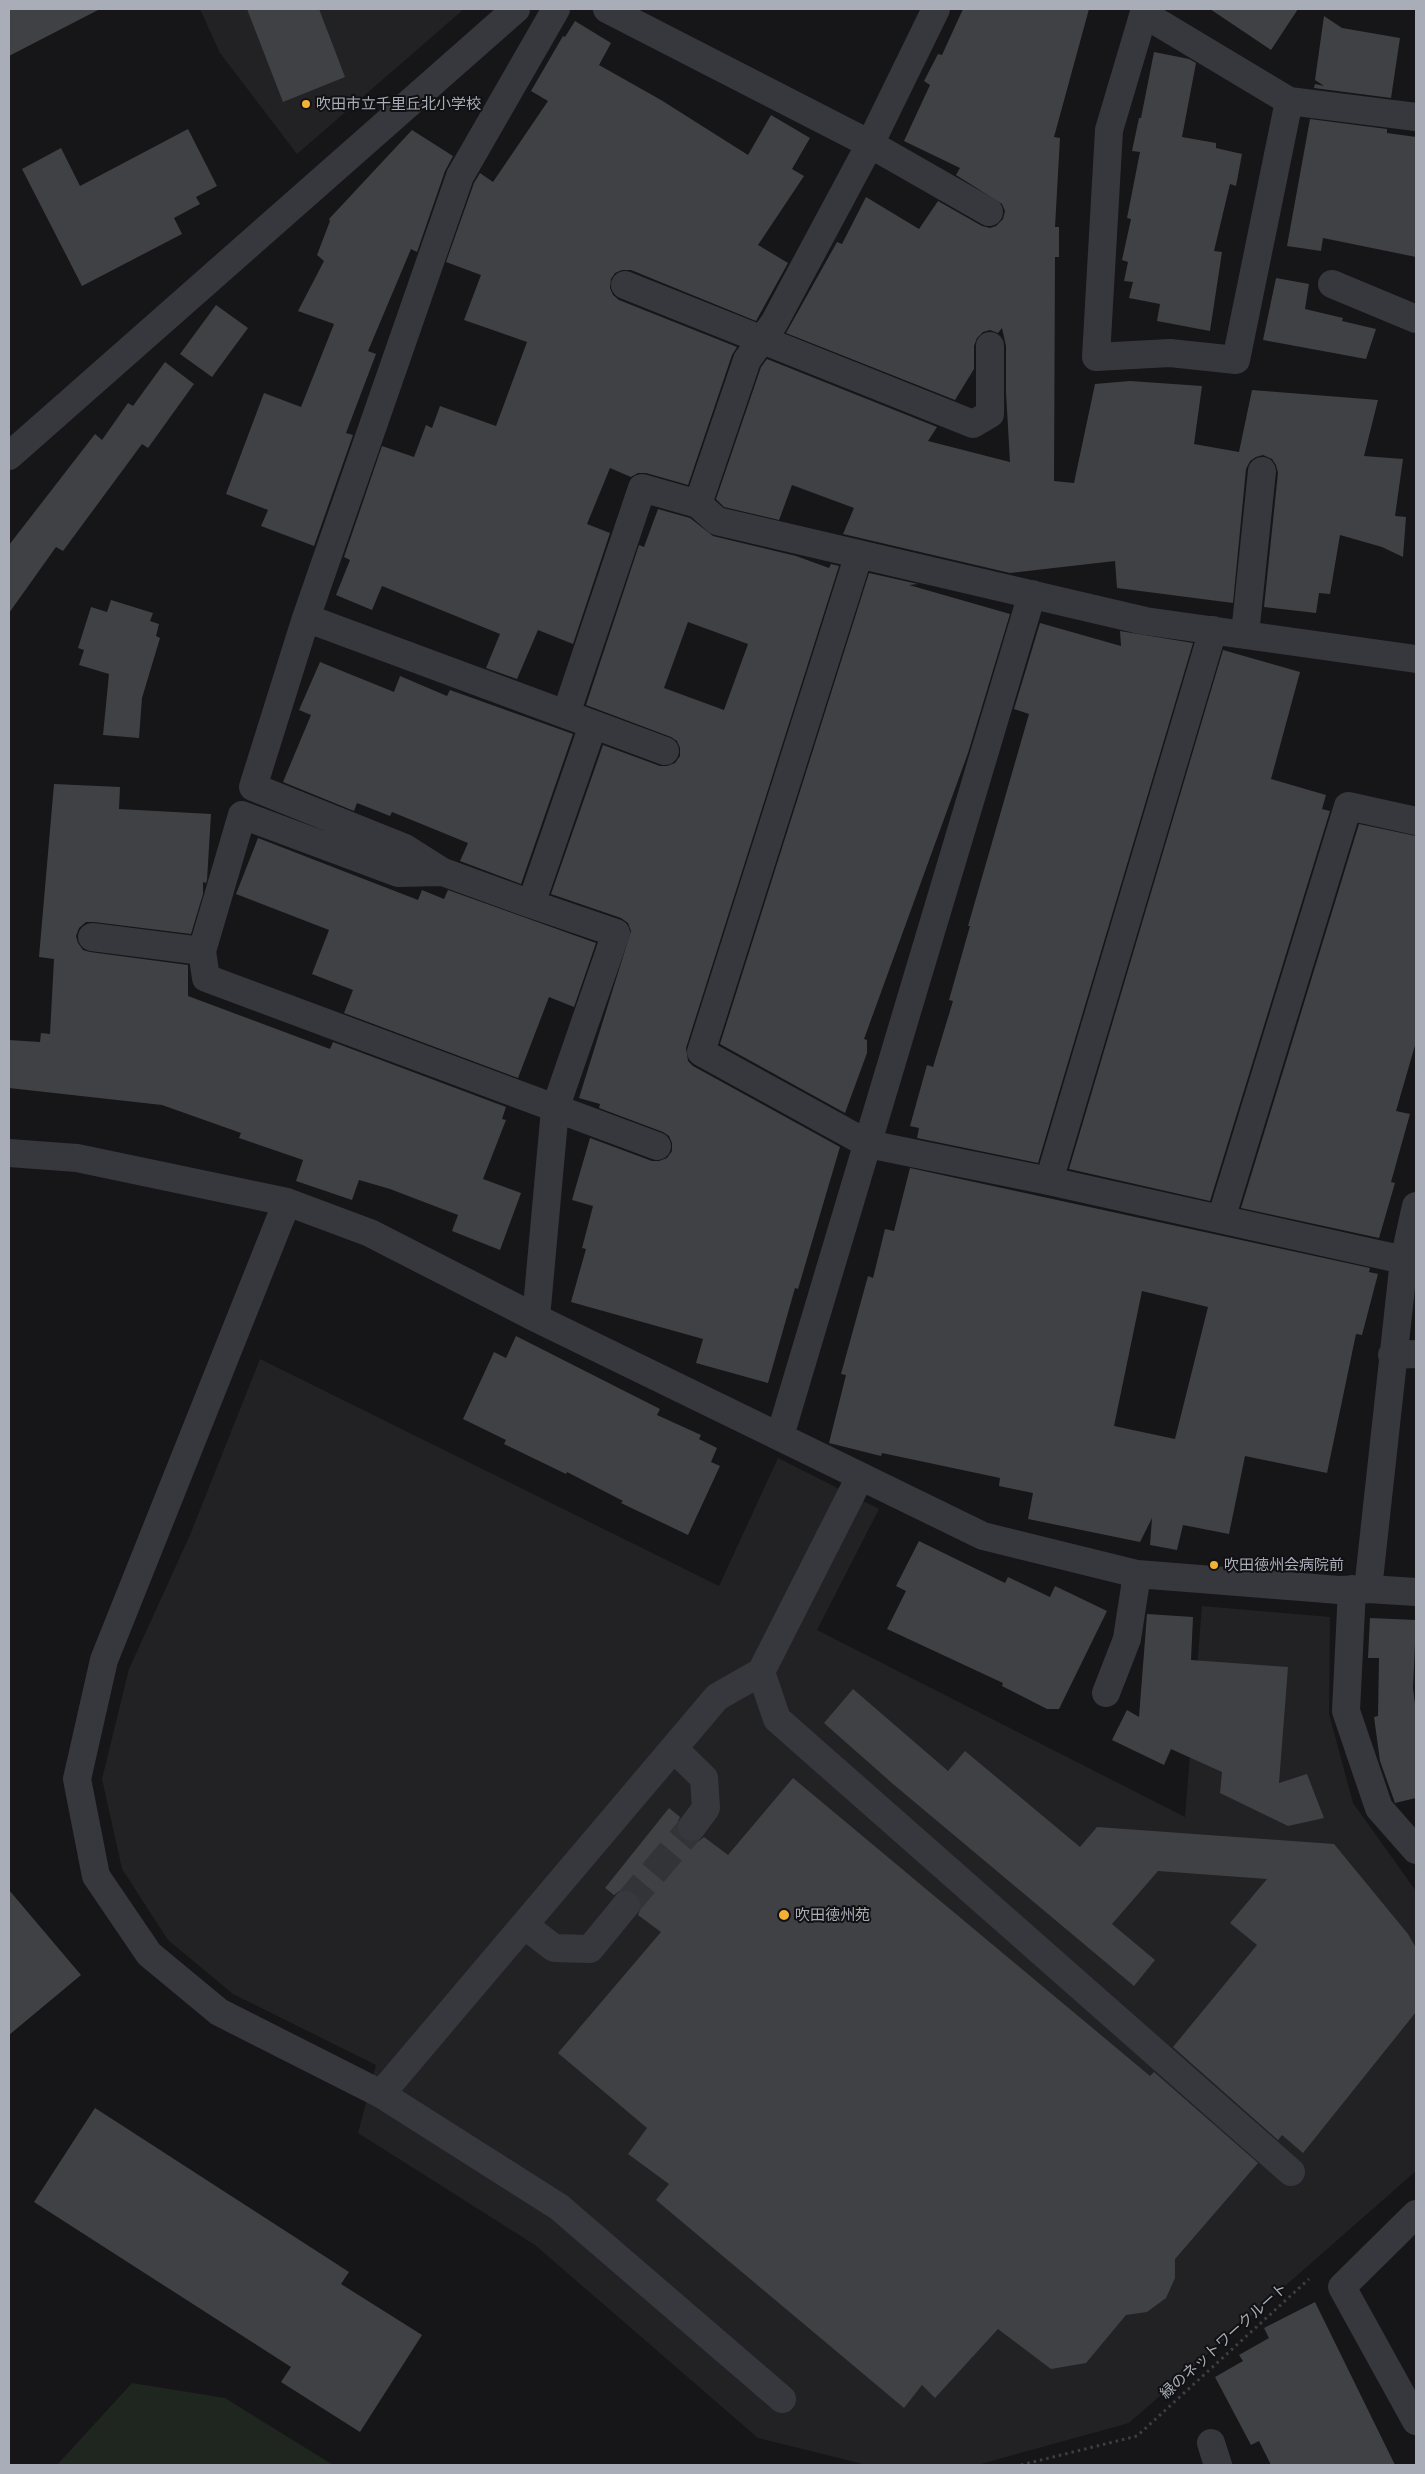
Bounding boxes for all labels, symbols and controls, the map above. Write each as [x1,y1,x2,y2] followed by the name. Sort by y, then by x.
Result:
[316,95,481,113] place label: 吹田市立千里丘北小学校
[300,98,312,110] marker: 吹田市立千里丘北小学校
[1224,1556,1344,1574] place label: 吹田徳州会病院前
[1208,1559,1220,1571] marker: 吹田徳州会病院前
[795,1906,870,1924] place label: 吹田徳州苑
[777,1908,791,1922] marker: 吹田徳州苑
[1157,2279,1291,2403] street label: 緑のネットワークルート

